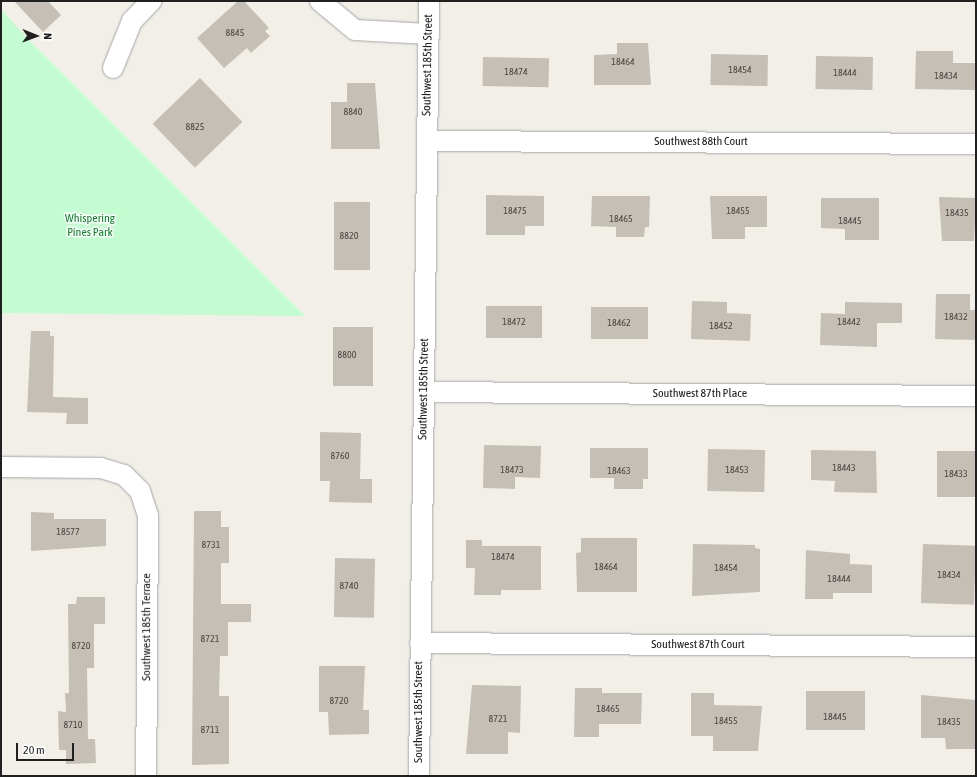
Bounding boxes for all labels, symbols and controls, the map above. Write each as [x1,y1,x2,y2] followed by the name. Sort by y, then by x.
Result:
[420,14,436,116] street label: Southwest 185th Street
[16,16,56,56] north arrow
[226,27,244,39] house number: 8845
[42,33,54,40] text: N
[611,56,635,68] house number: 18464
[728,64,752,76] house number: 18454
[504,66,528,78] house number: 18474
[833,67,857,79] house number: 18444
[934,70,958,82] house number: 18434
[344,106,362,118] house number: 8840
[186,121,204,133] house number: 8825
[654,135,748,149] street label: Southwest 88th Court
[503,205,527,217] house number: 18475
[726,205,750,217] house number: 18455
[945,207,969,219] house number: 18435
[65,212,115,240] park label: Whispering Pines Park
[609,213,633,225] house number: 18465
[838,215,862,227] house number: 18445
[340,230,358,242] house number: 8820
[944,311,968,323] house number: 18432
[502,316,526,328] house number: 18472
[837,316,861,328] house number: 18442
[607,317,631,329] house number: 18462
[709,320,733,332] house number: 18452
[416,338,432,440] street label: Southwest 185th Street
[338,349,356,361] house number: 8800
[653,387,747,401] street label: Southwest 87th Place
[331,450,349,462] house number: 8760
[832,462,856,474] house number: 18443
[500,464,524,476] house number: 18473
[725,464,749,476] house number: 18453
[607,465,631,477] house number: 18463
[944,468,968,480] house number: 18433
[56,526,80,538] house number: 18577
[202,539,220,551] house number: 8731
[491,551,515,563] house number: 18474
[594,561,618,573] house number: 18464
[714,562,738,574] house number: 18454
[937,569,961,581] house number: 18434
[140,573,154,681] street label: Southwest 185th Terrace
[827,573,851,585] house number: 18444
[340,580,358,592] house number: 8740
[201,633,219,645] house number: 8721
[651,638,745,652] street label: Southwest 87th Court
[72,640,90,652] house number: 8720
[412,661,426,763] street label: Southwest 185th Street
[330,695,348,707] house number: 8720
[596,703,620,715] house number: 18465
[823,711,847,723] house number: 18445
[489,713,507,725] house number: 8721
[714,715,738,727] house number: 18455
[937,716,961,728] house number: 18435
[64,719,82,731] house number: 8710
[201,724,219,736] house number: 8711
[18,735,76,761] scale bar
[23,743,45,757] text: 20 m

